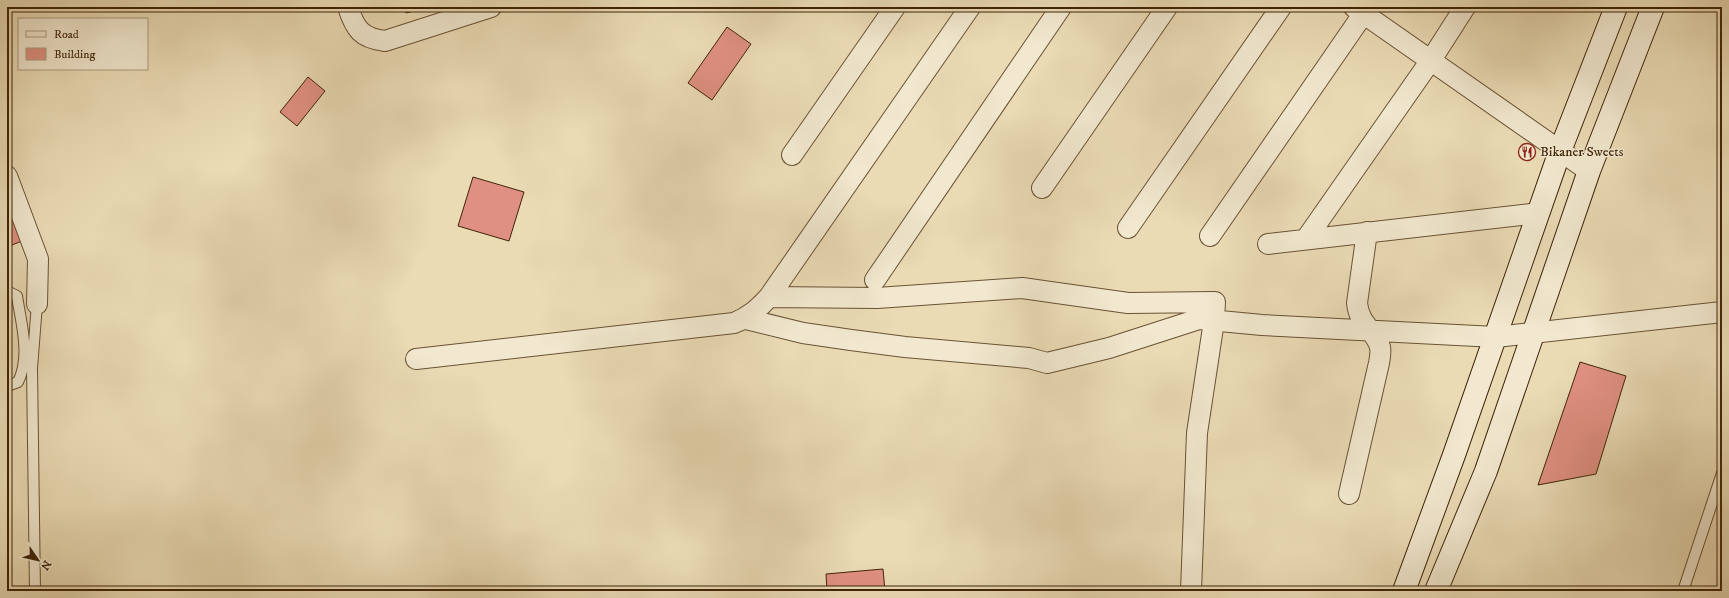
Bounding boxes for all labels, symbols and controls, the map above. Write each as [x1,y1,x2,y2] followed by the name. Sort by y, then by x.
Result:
[18,18,148,70] legend
[54,27,79,42] text: Road
[54,47,95,62] text: Building
[1517,142,1537,162] restaurant icon: Bikaner Sweets
[1540,143,1624,161] place label: Bikaner Sweets
[18,540,58,580] north arrow
[37,557,54,573] text: N

